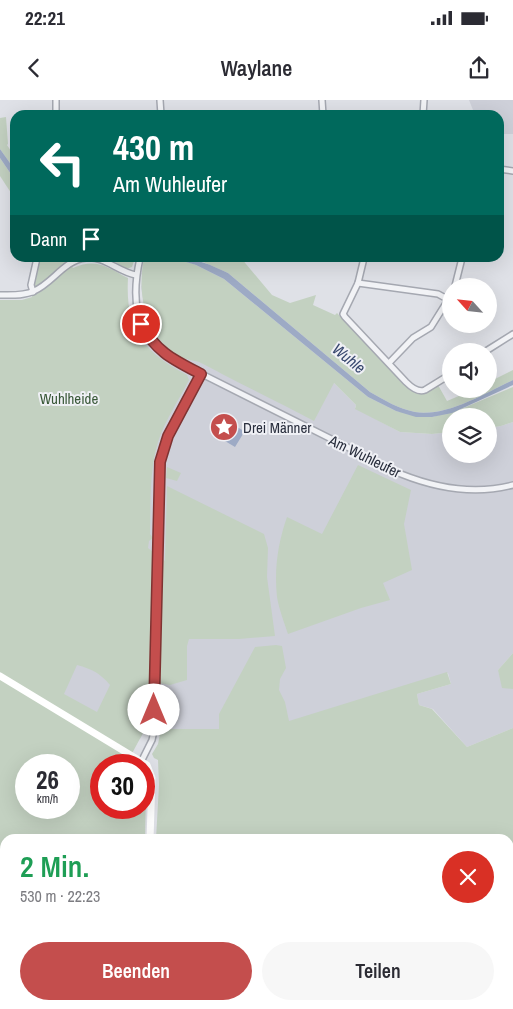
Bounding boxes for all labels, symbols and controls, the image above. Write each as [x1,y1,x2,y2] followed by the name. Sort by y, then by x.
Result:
[25,5,65,31] text: 22:21
[221,53,292,83] text: Waylane
[20,54,48,82] icon: back
[465,54,493,82] icon: share
[113,124,194,171] text: 430 m
[30,130,95,195] icon: left
[113,169,227,199] text: Am Wuhleufer
[77,225,105,253] icon: arrive
[30,226,67,252] text: Dann
[442,278,498,332] north arrow
[442,278,497,463] map controls
[120,303,162,345] pin
[127,310,155,338] icon: arrive
[328,338,370,378] water label: Wuhle
[442,343,497,398] button: sound
[40,388,98,409] park label: Wuhlheide
[442,408,497,463] button: layers
[209,412,239,442] place icon: Drei Männer
[243,417,311,438] place label: Drei Männer
[325,429,405,482] street label: Am Wuhleufer
[127,683,179,735] position arrow
[90,754,155,819] speed limit sign: 30
[36,763,59,797] text: 26
[37,791,58,807] text: km/h
[20,846,89,886] text: 2 Min.
[442,851,494,903] button: close
[20,885,100,907] text: 530 m · 22:23
[20,942,252,1000] button: Beenden
[262,942,494,1000] button: Teilen

